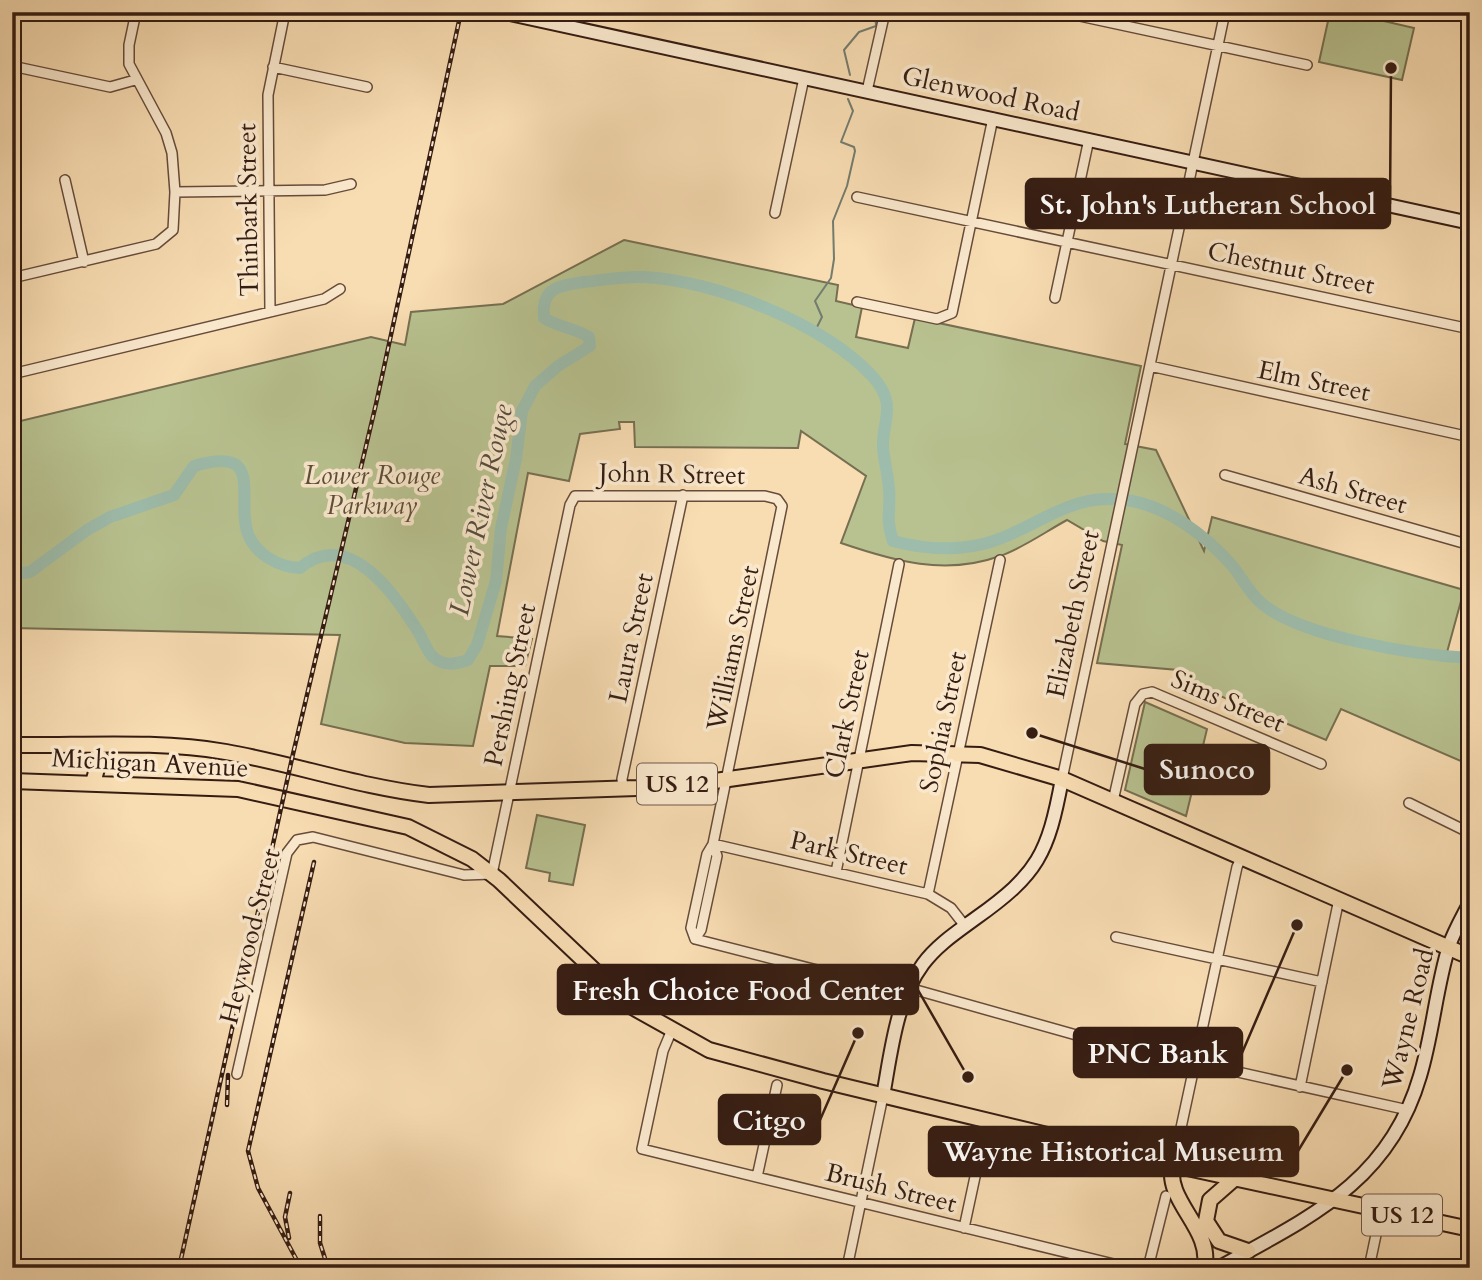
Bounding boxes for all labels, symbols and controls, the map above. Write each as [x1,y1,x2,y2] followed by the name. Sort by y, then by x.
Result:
[899,58,1083,130] street label: Glenwood Road
[229,123,267,297] street label: Thinbark Street
[1026,179,1390,228] callout: St. John's Lutheran School
[1040,186,1376,224] text: St. John's Lutheran School
[1204,233,1378,303] street label: Chestnut Street
[1255,352,1373,410] street label: Elm Street
[440,401,522,619] water label: Lower River Rouge
[594,455,746,493] street label: John R Street
[304,458,441,523] park label: Lower Rouge Parkway
[1295,458,1411,522] street label: Ash Street
[1038,527,1108,701] street label: Elizabeth Street
[698,562,768,735] street label: Williams Street
[600,570,662,706] street label: Laura Street
[476,600,544,770] street label: Pershing Street
[816,646,878,782] street label: Clark Street
[911,648,975,796] street label: Sophia Street
[1166,661,1290,741] street label: Sims Street
[51,740,249,786] street label: Michigan Avenue
[1145,745,1269,794] callout: Sunoco
[1159,751,1255,789] text: Sunoco
[637,764,717,804] road number: US 12
[787,823,911,883] street label: Park Street
[211,845,289,1027] street label: Heywood Street
[1373,945,1442,1094] street label: Wayne Road
[558,965,918,1014] callout: Fresh Choice Food Center
[572,972,905,1010] text: Fresh Choice Food Center
[1074,1028,1242,1077] callout: PNC Bank
[1088,1035,1229,1073] text: PNC Bank
[719,1095,820,1144] callout: Citgo
[732,1102,806,1140] text: Citgo
[929,1127,1298,1176] callout: Wayne Historical Museum
[942,1133,1284,1171] text: Wayne Historical Museum
[822,1155,960,1221] street label: Brush Street
[1362,1195,1442,1236] road number: US 12

